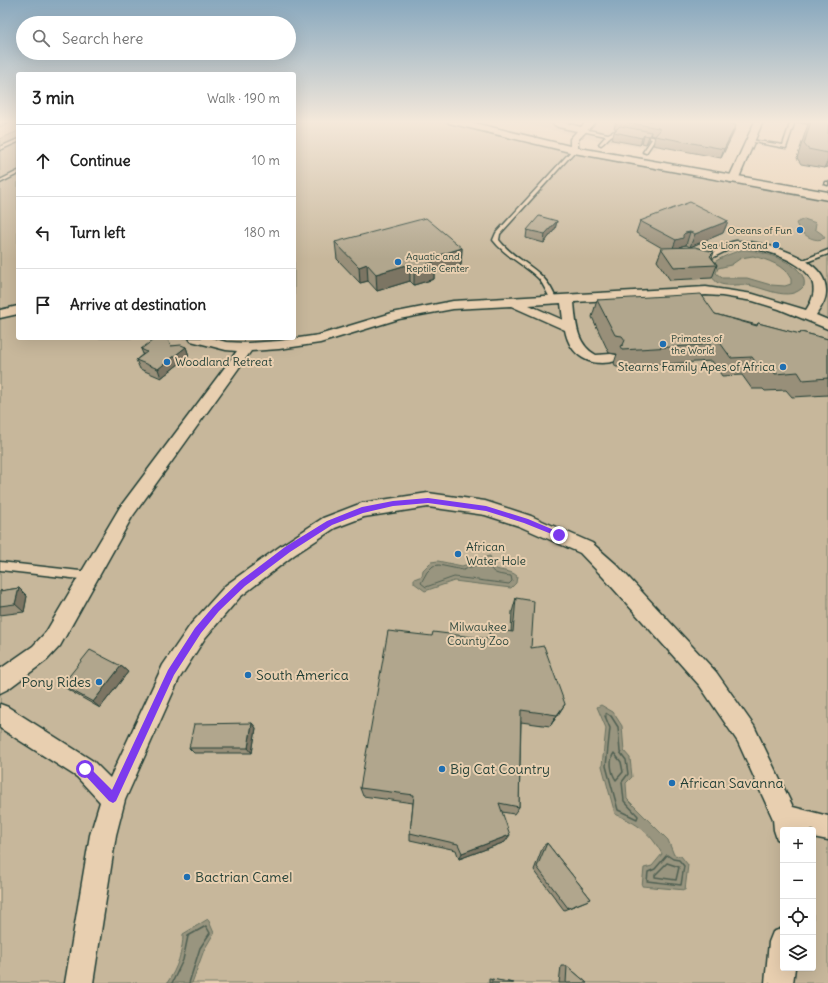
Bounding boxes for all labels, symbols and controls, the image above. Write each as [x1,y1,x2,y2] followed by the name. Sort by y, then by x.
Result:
[16,16,296,60] search box
[30,27,52,49] icon: search
[62,29,143,48] text: Search here
[32,87,74,109] text: 3 min
[207,90,280,107] text: Walk · 190 m
[32,150,54,172] icon: ahead
[70,151,131,170] text: Continue
[252,152,280,169] text: 10 m
[32,222,54,244] icon: left
[70,223,125,242] text: Turn left
[244,224,280,241] text: 180 m
[727,224,792,237] place label: Oceans of Fun
[795,225,805,235] marker: Oceans of Fun
[701,239,768,252] place label: Sea Lion Stand
[771,240,781,250] marker: Sea Lion Stand
[406,250,469,275] place label: Aquatic and Reptile Center
[393,257,403,267] marker: Aquatic and Reptile Center
[32,294,54,316] icon: arrive
[70,295,206,314] text: Arrive at destination
[671,332,723,357] place label: Primates of the World
[658,339,668,349] marker: Primates of the World
[175,354,272,369] place label: Woodland Retreat
[162,357,172,367] marker: Woodland Retreat
[618,359,775,374] place label: Stearns Family Apes of Africa
[778,362,788,372] marker: Stearns Family Apes of Africa
[550,526,568,544] route end
[466,539,526,568] place label: African Water Hole
[453,549,463,559] marker: African Water Hole
[447,619,509,648] park label: Milwaukee County Zoo
[256,666,349,684] place label: South America
[243,670,253,680] marker: South America
[22,673,91,691] place label: Pony Rides
[94,677,104,687] marker: Pony Rides
[76,760,94,778] route start
[450,760,550,778] place label: Big Cat Country
[437,764,447,774] marker: Big Cat Country
[680,774,784,792] place label: African Savanna
[667,778,677,788] marker: African Savanna
[780,827,816,971] map controls
[780,827,816,863] button: +
[780,863,816,899] button: −
[195,868,292,886] place label: Bactrian Camel
[182,872,192,882] marker: Bactrian Camel
[780,899,816,935] button: locate
[780,935,816,971] button: layers

